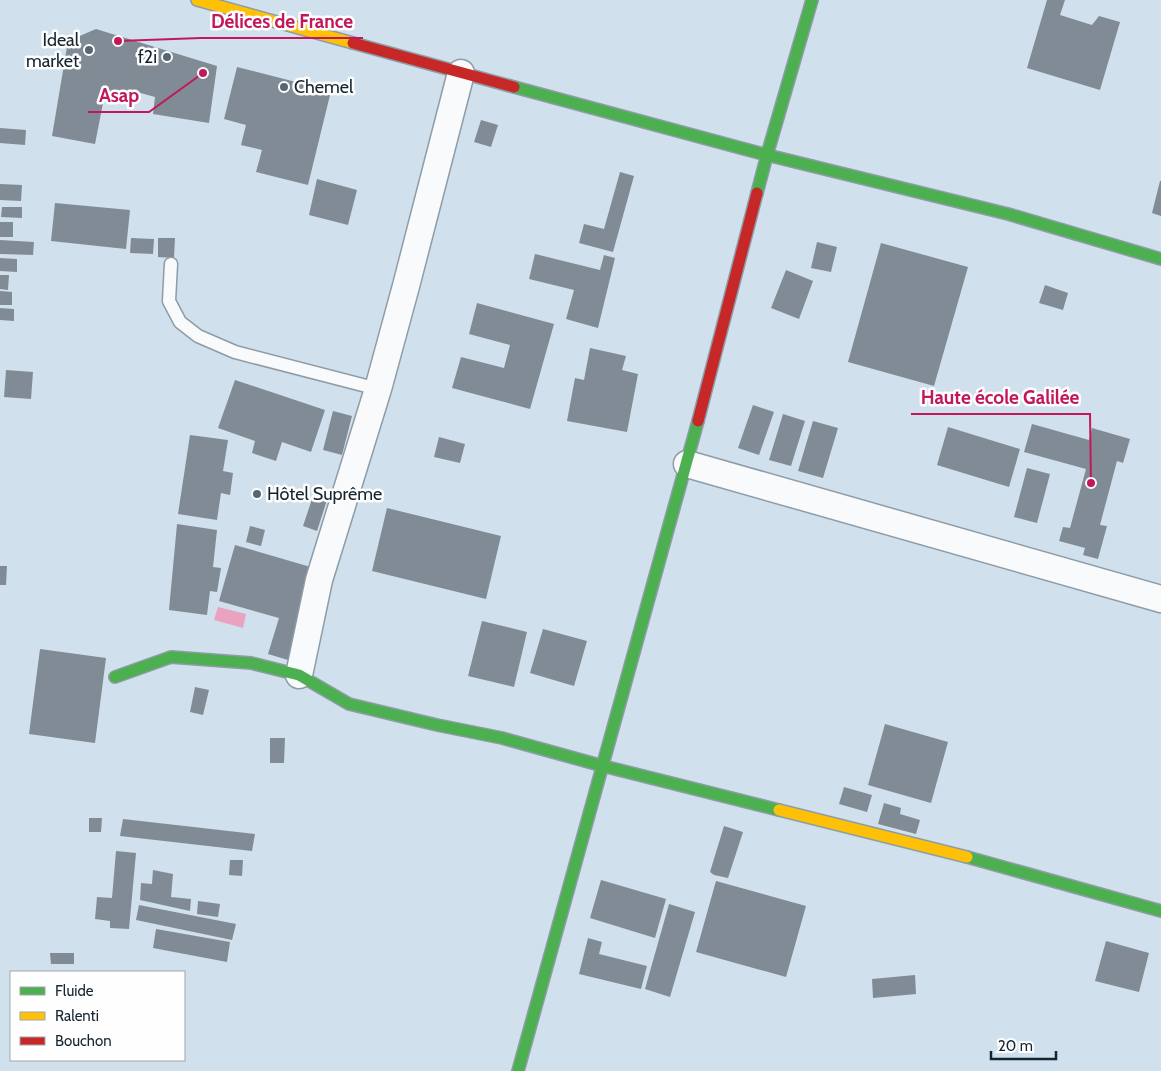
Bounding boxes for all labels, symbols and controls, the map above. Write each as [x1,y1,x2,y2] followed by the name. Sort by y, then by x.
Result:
[201,4,363,38] callout: Délices de France
[211,10,353,33] text: Délices de France
[26,29,80,72] place label: Ideal market
[83,44,95,56] marker: Ideal market
[138,46,157,68] place label: f2i
[161,51,173,63] marker: f2i
[294,76,354,98] place label: Chemel
[88,78,149,112] callout: Asap
[278,81,290,93] marker: Chemel
[99,84,139,107] text: Asap
[911,380,1090,414] callout: Haute école Galilée
[921,386,1079,409] text: Haute école Galilée
[267,483,382,505] place label: Hôtel Suprême
[251,488,263,500] marker: Hôtel Suprême
[10,971,185,1061] legend
[55,982,94,1000] text: Fluide
[55,1007,99,1025] text: Ralenti
[991,1028,1056,1060] scale bar
[55,1032,112,1050] text: Bouchon
[998,1037,1033,1055] text: 20 m

